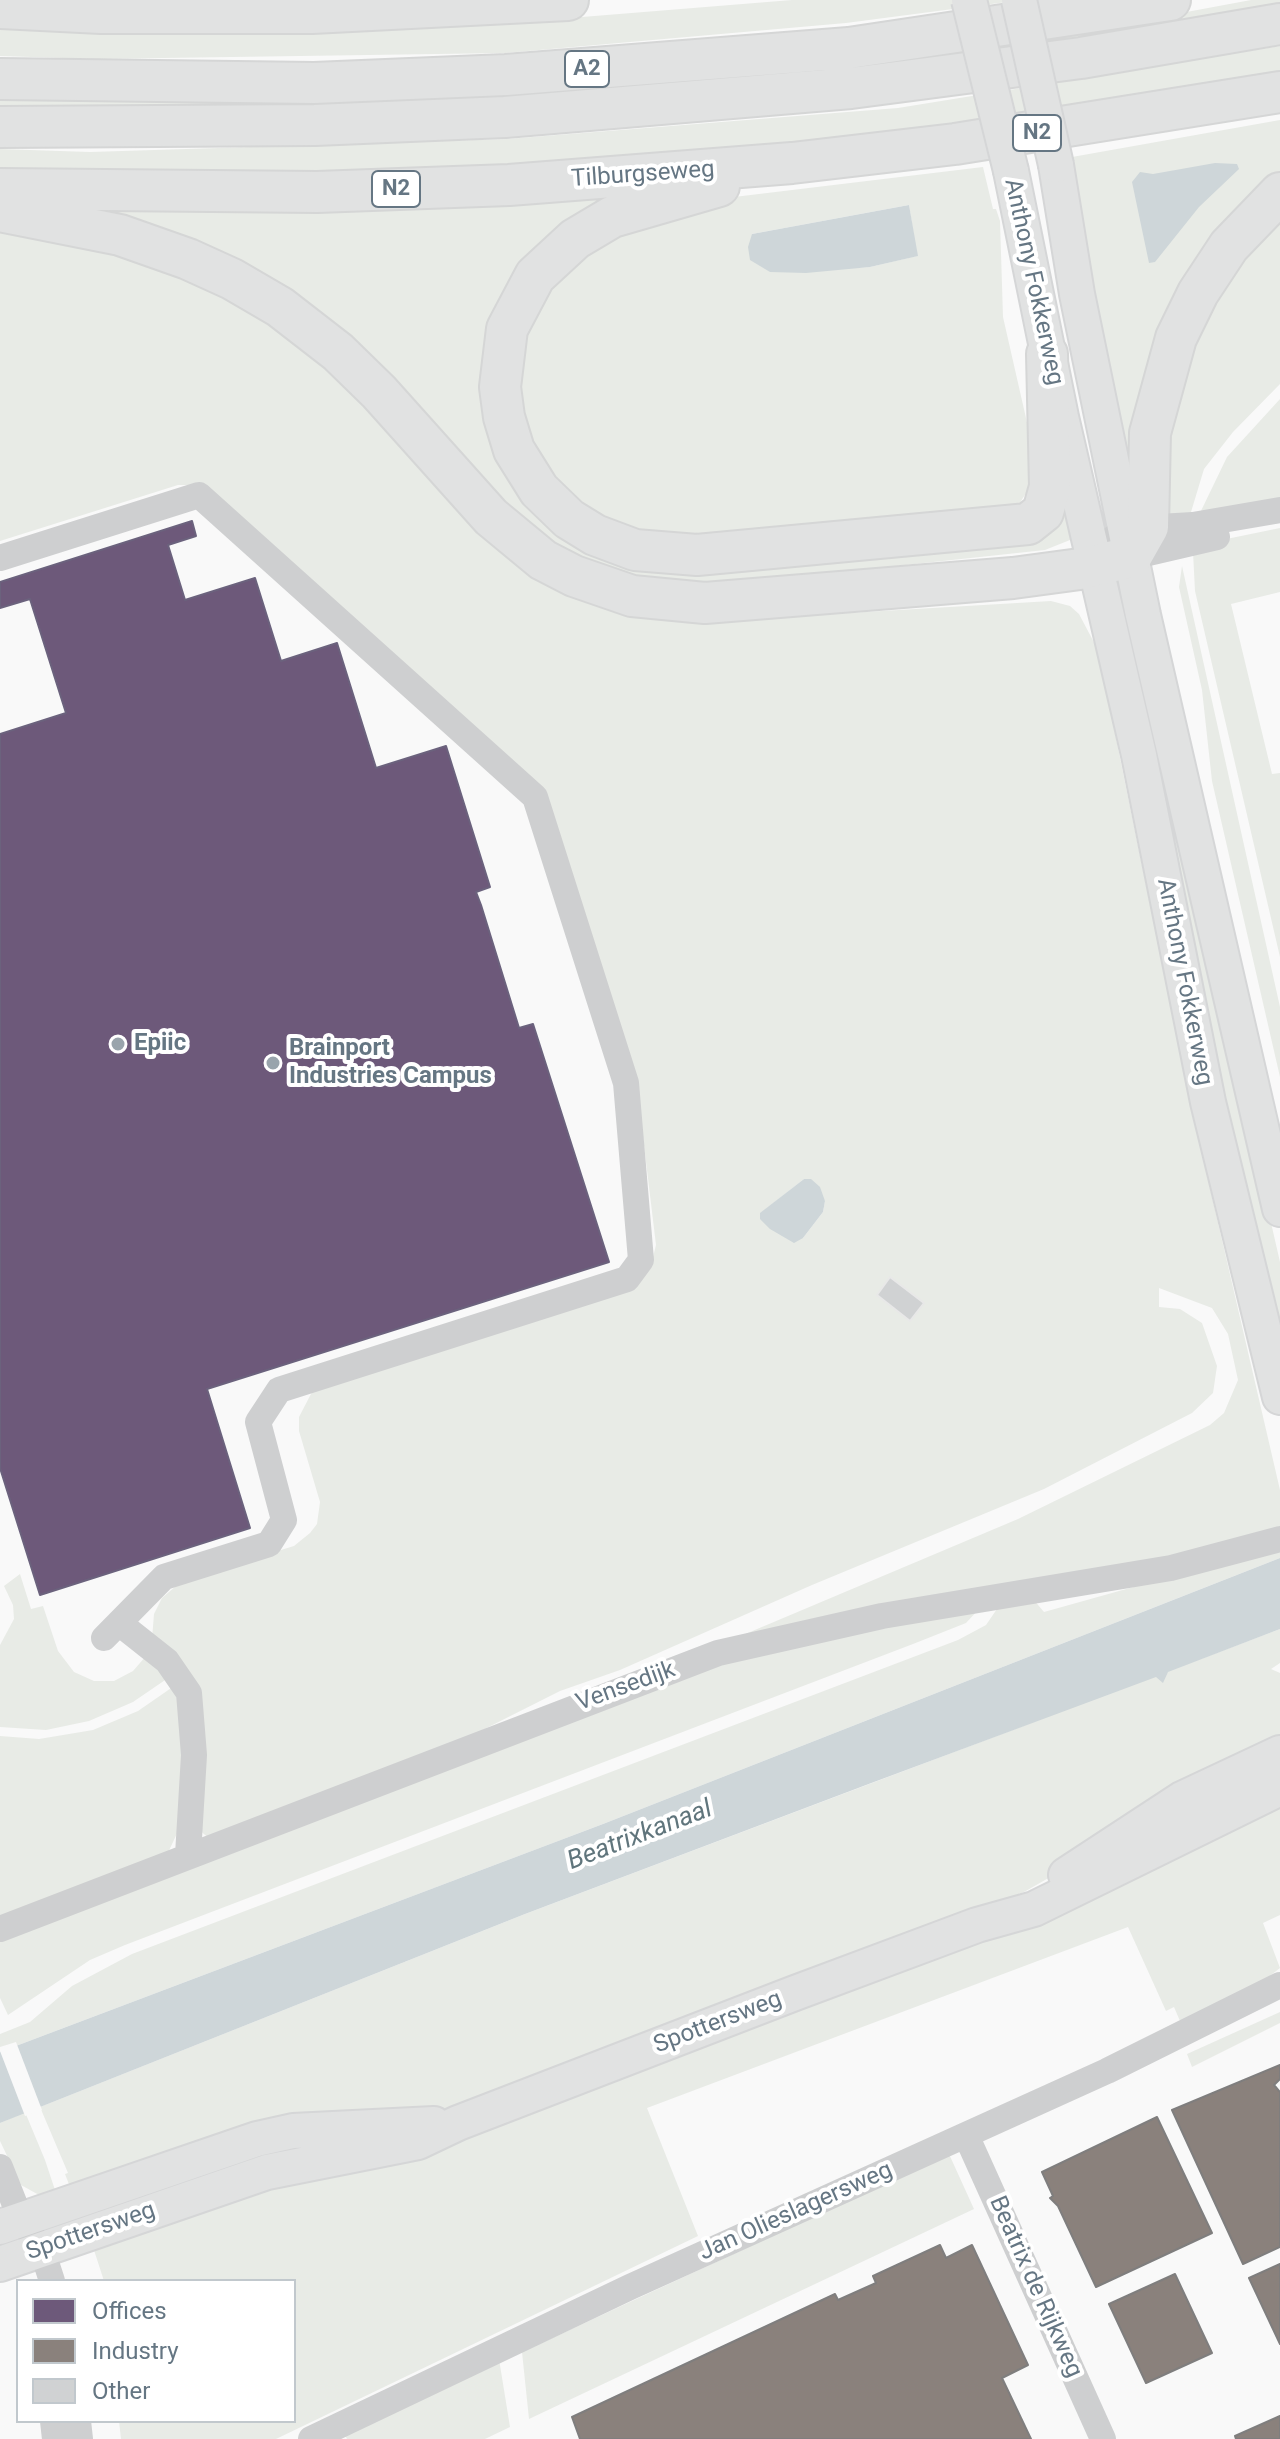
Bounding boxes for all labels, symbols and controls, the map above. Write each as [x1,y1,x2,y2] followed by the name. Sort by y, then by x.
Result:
[565,51,609,87] road number: A2
[1013,115,1061,151] road number: N2
[570,156,716,194] street label: Tilburgseweg
[372,171,420,207] road number: N2
[997,176,1069,388] street label: Anthony Fokkerweg
[1150,876,1218,1088] street label: Anthony Fokkerweg
[134,1030,186,1058] place label: Epiic
[109,1035,127,1053] marker: Epiic
[289,1035,492,1091] place label: Brainport Industries Campus
[264,1054,282,1072] marker: Brainport Industries Campus
[573,1656,679,1718] street label: Vensedijk
[563,1794,717,1878] water label: Beatrixkanaal
[650,1985,786,2061] street label: Spottersweg
[695,2156,897,2268] street label: Jan Olieslagersweg
[982,2192,1088,2382] street label: Beatrix de Rijkweg
[23,2196,159,2268] street label: Spottersweg
[16,2279,296,2423] legend
[92,2297,167,2325] text: Offices
[92,2337,178,2365] text: Industry
[92,2377,150,2405] text: Other

